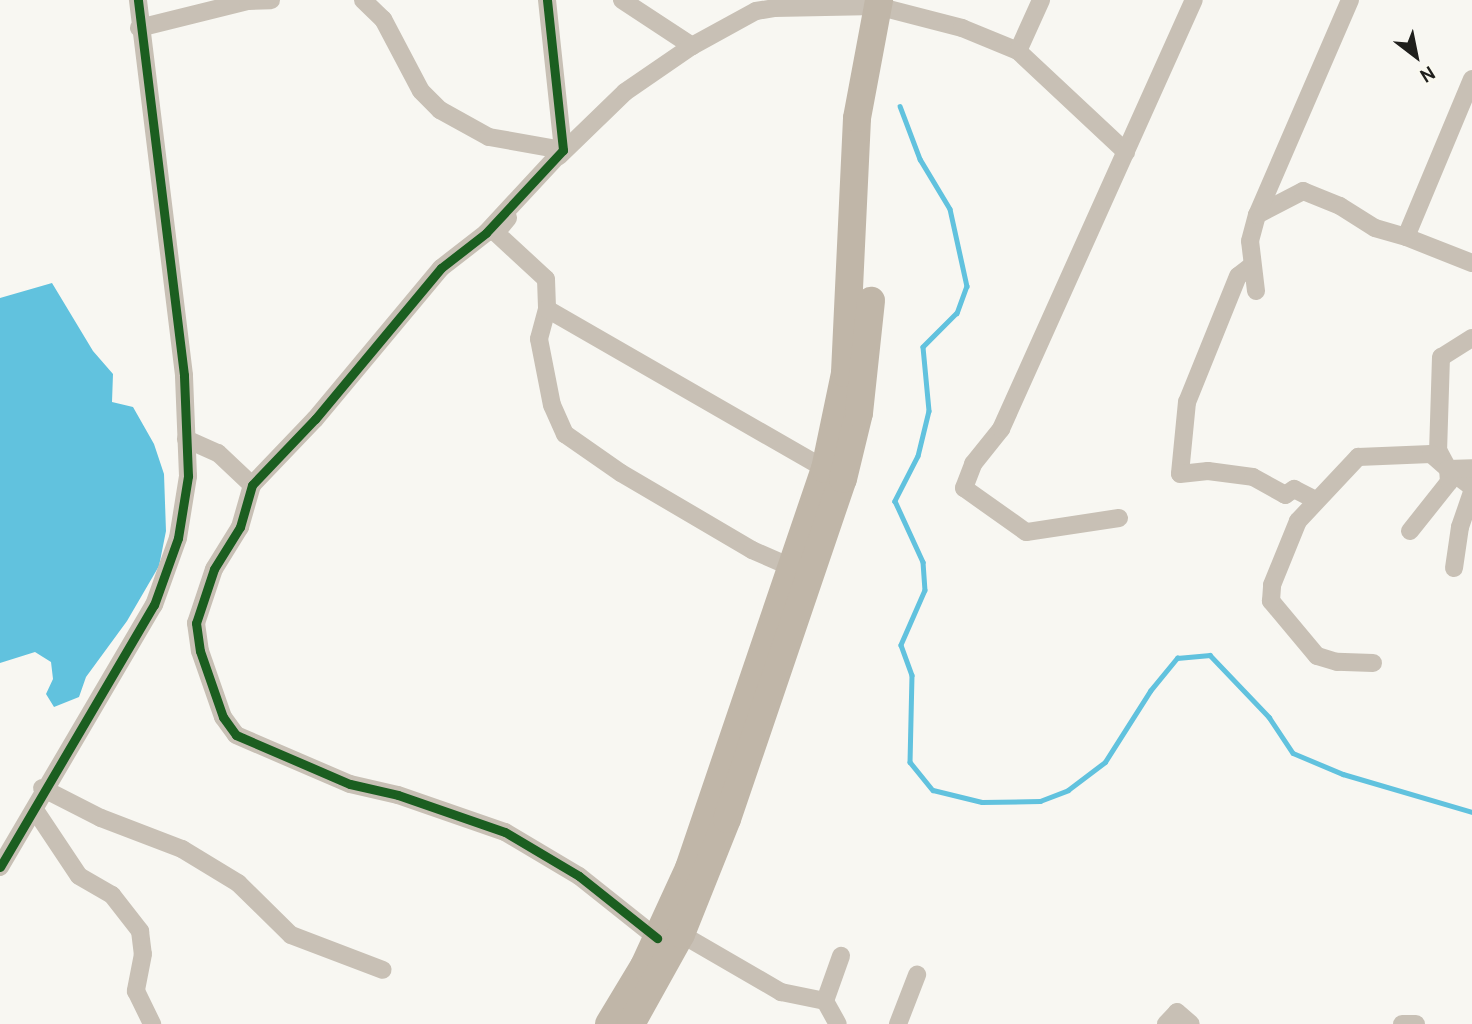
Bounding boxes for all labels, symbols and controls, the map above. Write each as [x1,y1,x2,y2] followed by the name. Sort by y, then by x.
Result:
[1381,21,1451,91] north arrow
[1416,61,1439,88] text: N

